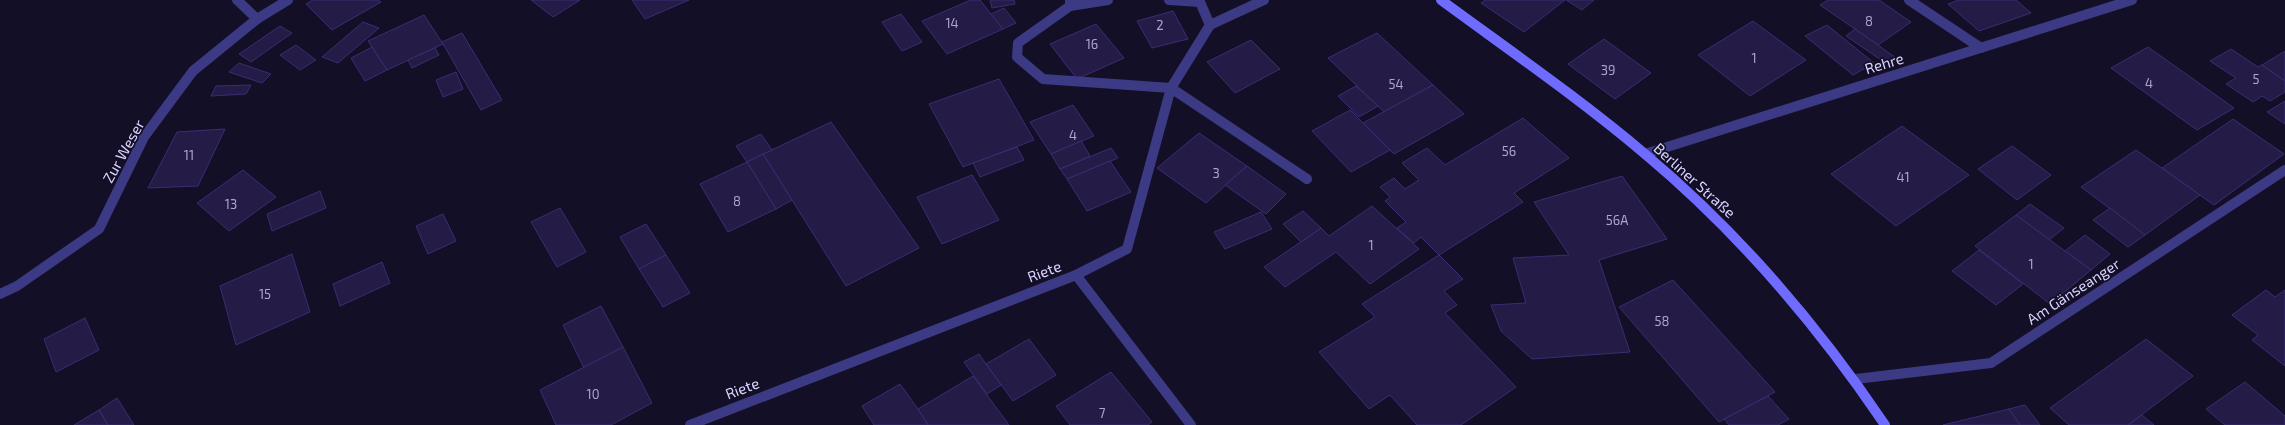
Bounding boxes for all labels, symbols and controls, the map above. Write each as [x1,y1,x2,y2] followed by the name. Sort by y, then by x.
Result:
[1865,13,1873,29] house number: 8
[945,15,959,31] house number: 14
[1156,17,1164,33] house number: 2
[1086,36,1098,52] house number: 16
[1862,49,1906,77] street label: Rehre
[1751,50,1757,66] house number: 1
[1601,62,1615,78] house number: 39
[2253,71,2260,87] house number: 5
[2145,75,2153,91] house number: 4
[1389,76,1403,92] house number: 54
[98,116,148,186] street label: Zur Weser
[1069,127,1077,143] house number: 4
[1650,139,1740,221] street label: Berliner Straße
[1502,143,1516,159] house number: 56
[184,147,194,163] house number: 11
[1212,165,1220,181] house number: 3
[1896,169,1910,185] house number: 41
[733,193,741,209] house number: 8
[225,196,237,212] house number: 13
[1606,212,1628,228] house number: 56A
[1368,237,1374,253] house number: 1
[2023,254,2123,328] street label: Am Gänseanger
[1025,256,1063,286] street label: Riete
[2028,256,2034,272] house number: 1
[259,286,271,302] house number: 15
[1655,313,1669,329] house number: 58
[723,373,761,403] street label: Riete
[586,386,600,402] house number: 10
[1099,405,1106,421] house number: 7

